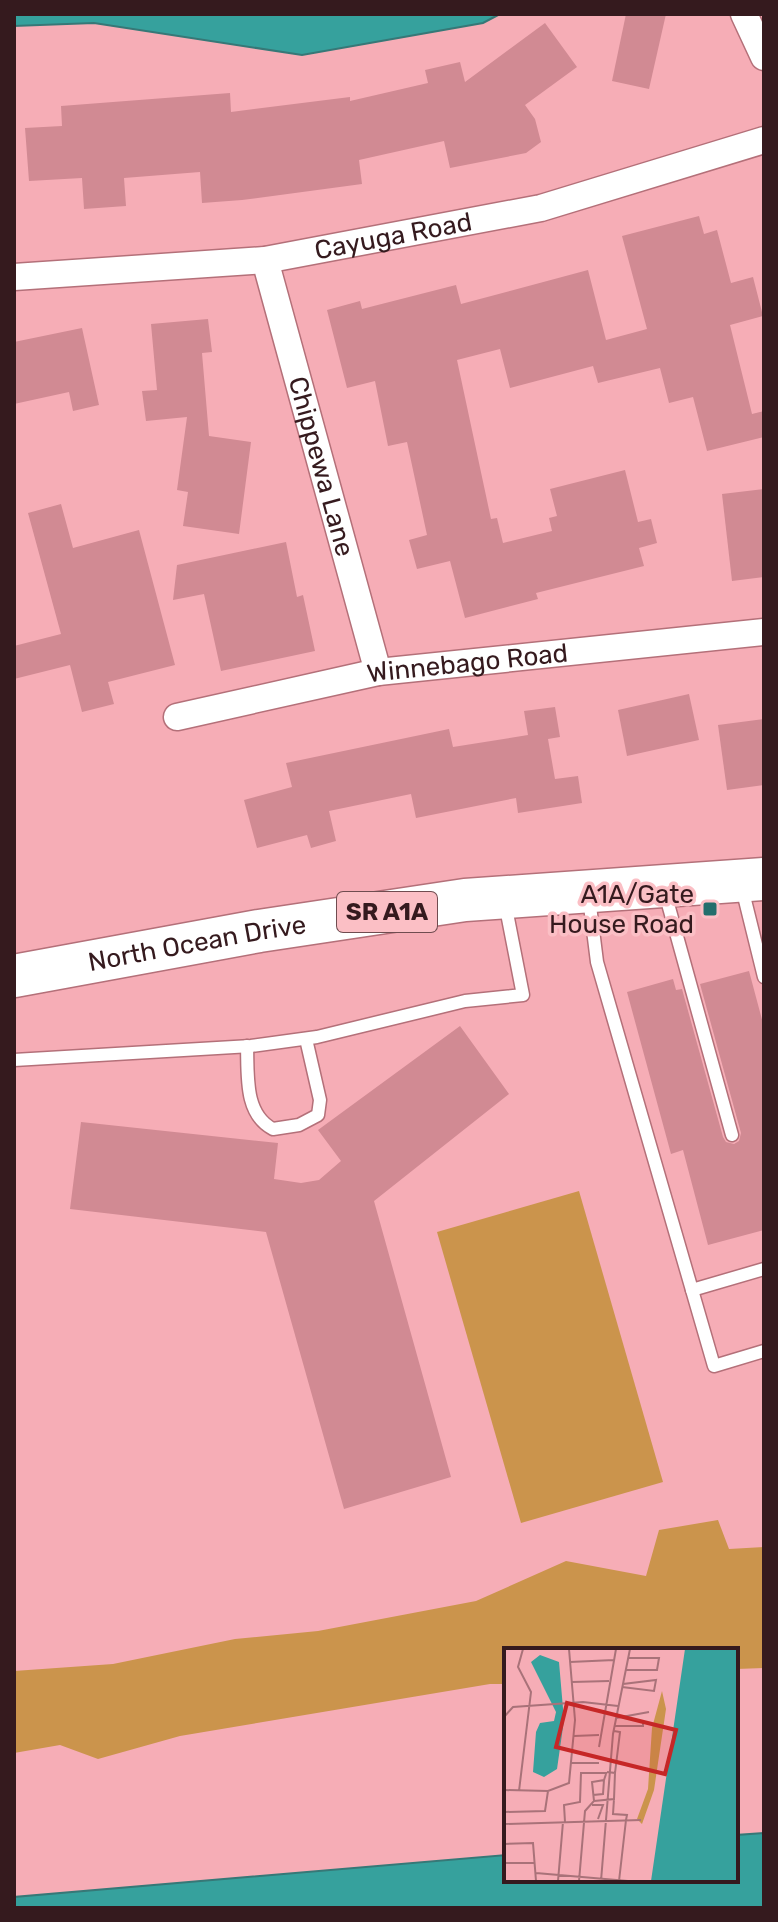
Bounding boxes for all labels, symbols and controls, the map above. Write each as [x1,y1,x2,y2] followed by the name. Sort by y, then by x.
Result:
[312,206,474,266] street label: Cayuga Road
[282,373,361,560] street label: Chippewa Lane
[364,637,569,689] street label: Winnebago Road
[549,879,694,940] place label: A1A/Gate House Road
[337,892,437,932] road number: SR A1A
[701,900,719,918] marker: A1A/Gate House Road
[85,909,308,978] street label: North Ocean Drive
[504,1648,738,1882] inset map

